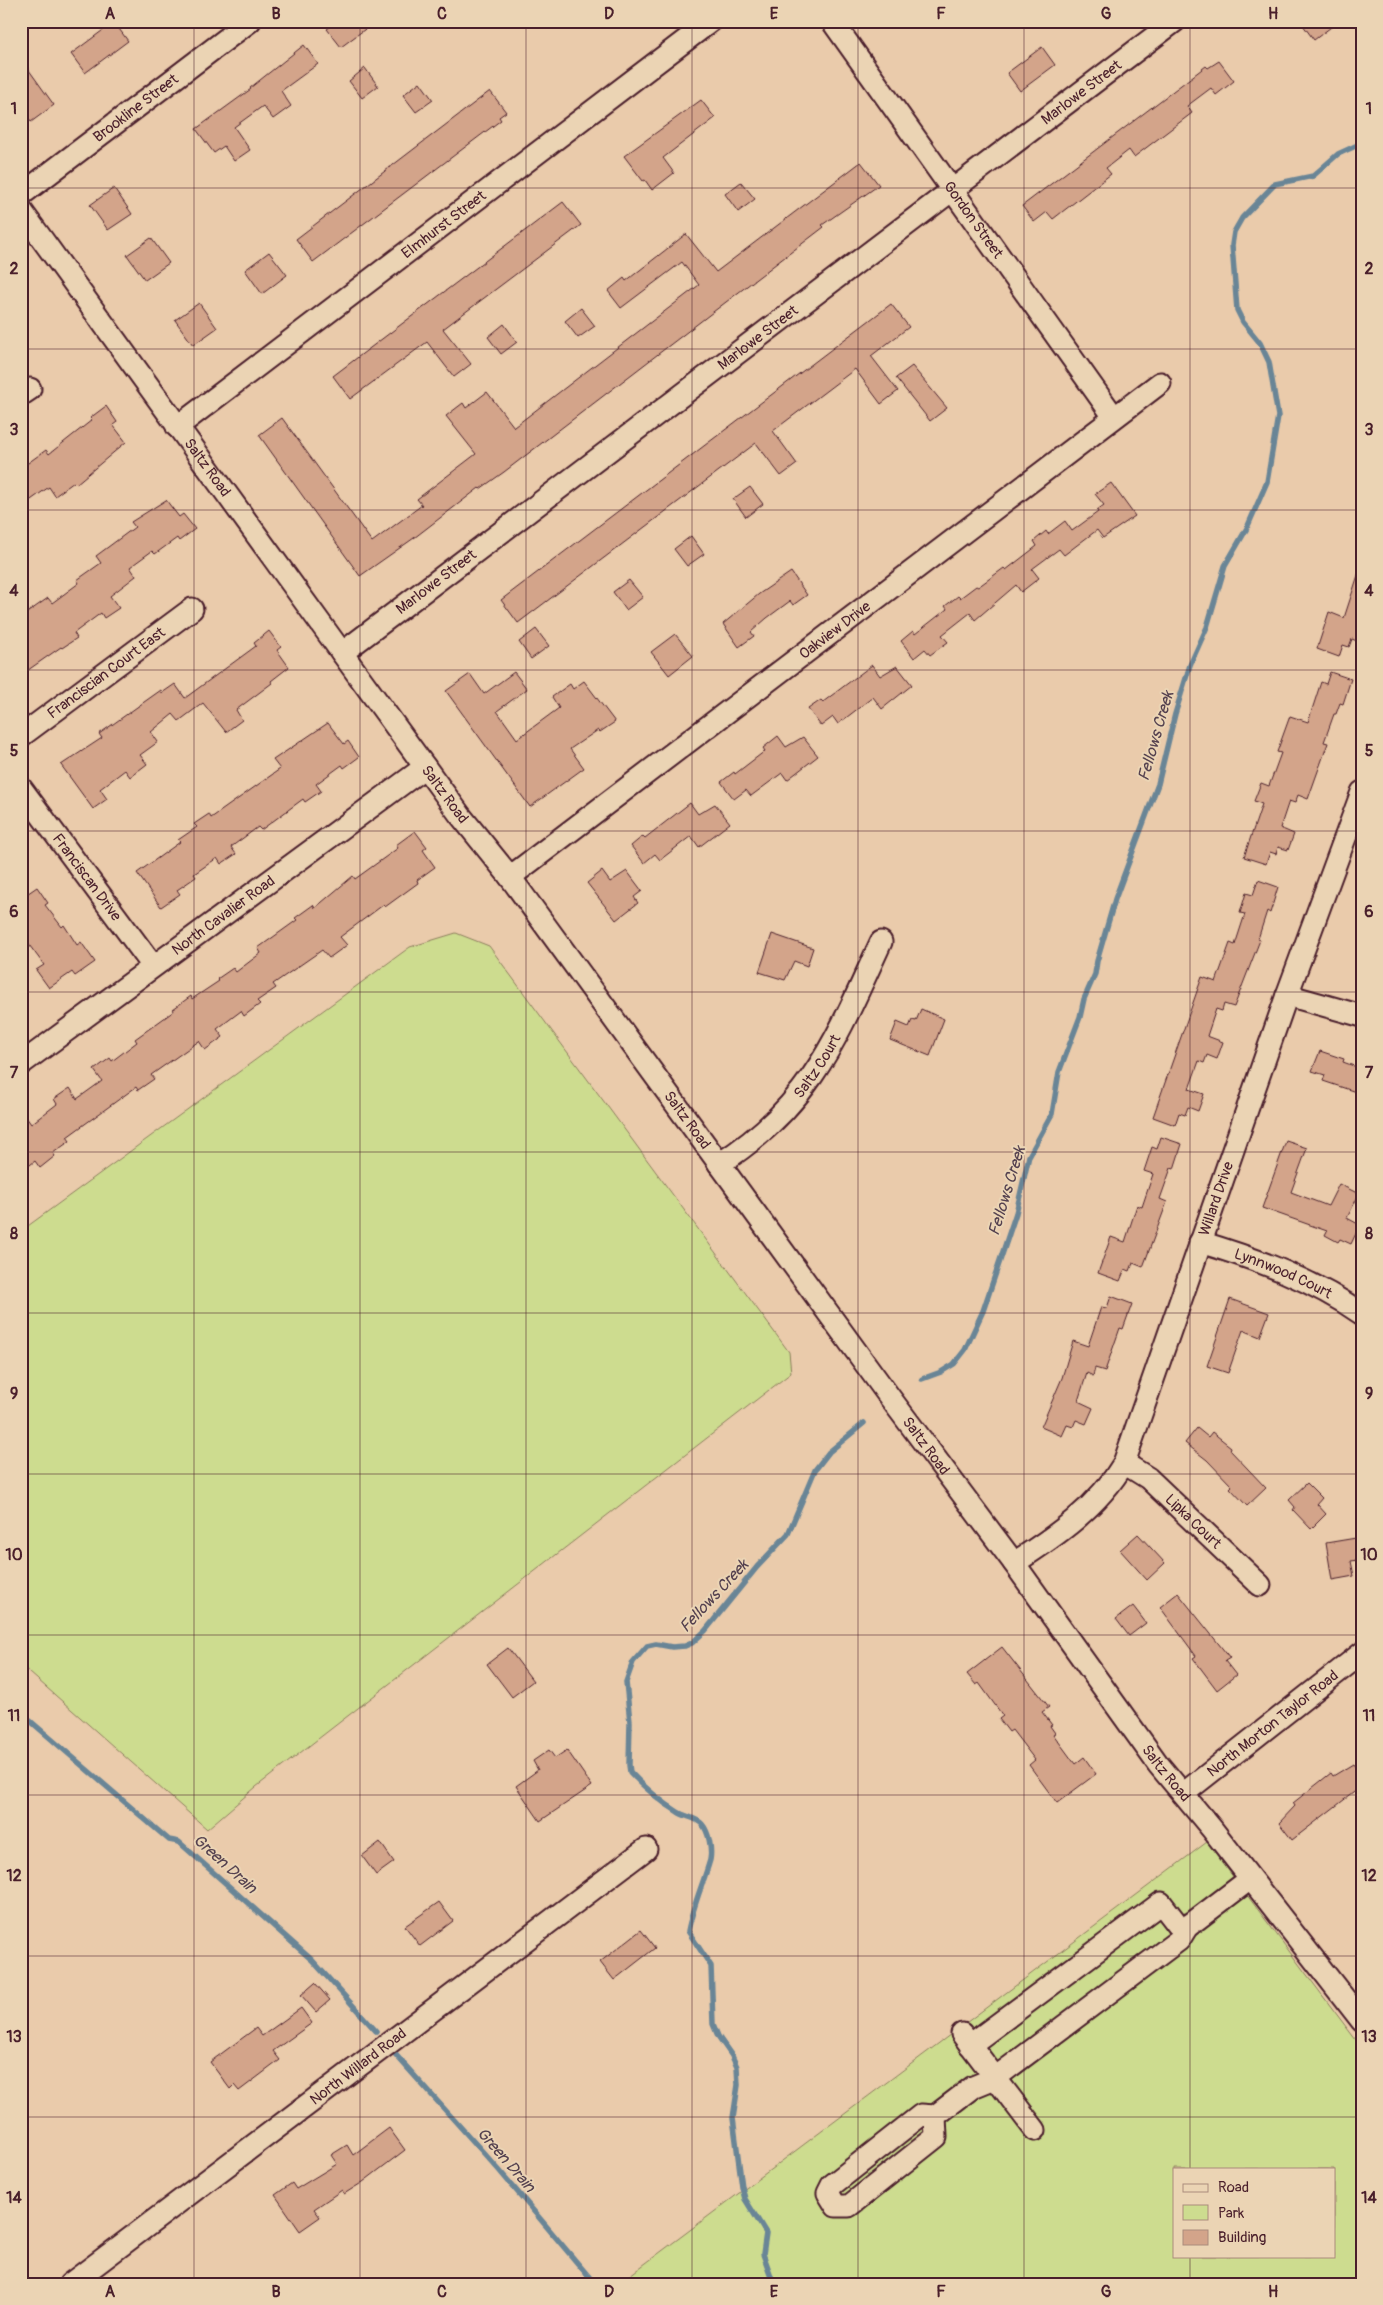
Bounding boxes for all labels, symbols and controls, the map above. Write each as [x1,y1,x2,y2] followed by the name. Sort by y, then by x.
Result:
[105,4,116,24] text: A
[271,4,281,24] text: B
[437,4,447,24] text: C
[604,4,614,24] text: D
[770,4,779,24] text: E
[936,4,946,24] text: F
[1101,4,1112,24] text: G
[1268,4,1278,24] text: H
[1037,55,1126,129] street label: Marlowe Street
[89,69,183,146] street label: Brookline Street
[11,99,17,119] text: 1
[1366,99,1372,119] text: 1
[940,177,1008,263] street label: Gordon Street
[398,185,491,263] street label: Elmhurst Street
[10,259,19,279] text: 2
[1365,259,1374,279] text: 2
[714,300,803,374] street label: Marlowe Street
[10,420,19,440] text: 3
[1365,420,1374,440] text: 3
[180,435,235,500] street label: Saltz Road
[392,544,481,618] street label: Marlowe Street
[9,581,19,601] text: 4
[1364,581,1374,601] text: 4
[795,596,875,663] street label: Oakview Drive
[43,622,170,723] street label: Franciscian Court East
[1134,688,1179,783] water label: Fellows Creek
[10,741,19,761] text: 5
[1365,741,1374,761] text: 5
[417,762,473,827] street label: Saltz Road
[48,830,126,925] street label: Franciscan Drive
[168,871,279,959] street label: North Cavalier Road
[9,902,19,922] text: 6
[1364,902,1374,922] text: 6
[789,1030,845,1102] street label: Saltz Court
[10,1063,19,1083] text: 7
[1365,1063,1374,1083] text: 7
[660,1087,715,1153] street label: Saltz Road
[984,1143,1030,1238] water label: Fellows Creek
[1194,1158,1238,1238] street label: Willard Drive
[10,1224,18,1244] text: 8
[1365,1224,1373,1244] text: 8
[1232,1244,1337,1303] street label: Lynnwood Court
[10,1384,18,1404] text: 9
[1365,1384,1373,1404] text: 9
[898,1413,954,1479] street label: Saltz Road
[1161,1490,1226,1553] street label: Lipka Court
[5,1545,23,1565] text: 10
[1360,1545,1378,1565] text: 10
[675,1554,754,1637] water label: Fellows Creek
[1203,1666,1342,1781] street label: North Morton Taylor Road
[8,1706,20,1726] text: 11
[1363,1706,1375,1726] text: 11
[1138,1741,1195,1806] street label: Saltz Road
[189,1830,262,1898] water label: Green Drain
[6,1866,22,1886] text: 12
[1361,1866,1377,1886] text: 12
[306,2024,410,2109] street label: North Willard Road
[6,2027,22,2047] text: 13
[1361,2027,1377,2047] text: 13
[473,2124,540,2197] water label: Green Drain
[1173,2168,1336,2258] legend
[1218,2178,1249,2197] text: Road
[6,2188,22,2208] text: 14
[1361,2188,1377,2208] text: 14
[1218,2204,1245,2223] text: Park
[1218,2228,1266,2247] text: Building
[105,2282,116,2302] text: A
[271,2282,281,2302] text: B
[437,2282,447,2302] text: C
[604,2282,614,2302] text: D
[770,2282,779,2302] text: E
[936,2282,946,2302] text: F
[1101,2282,1112,2302] text: G
[1268,2282,1278,2302] text: H

